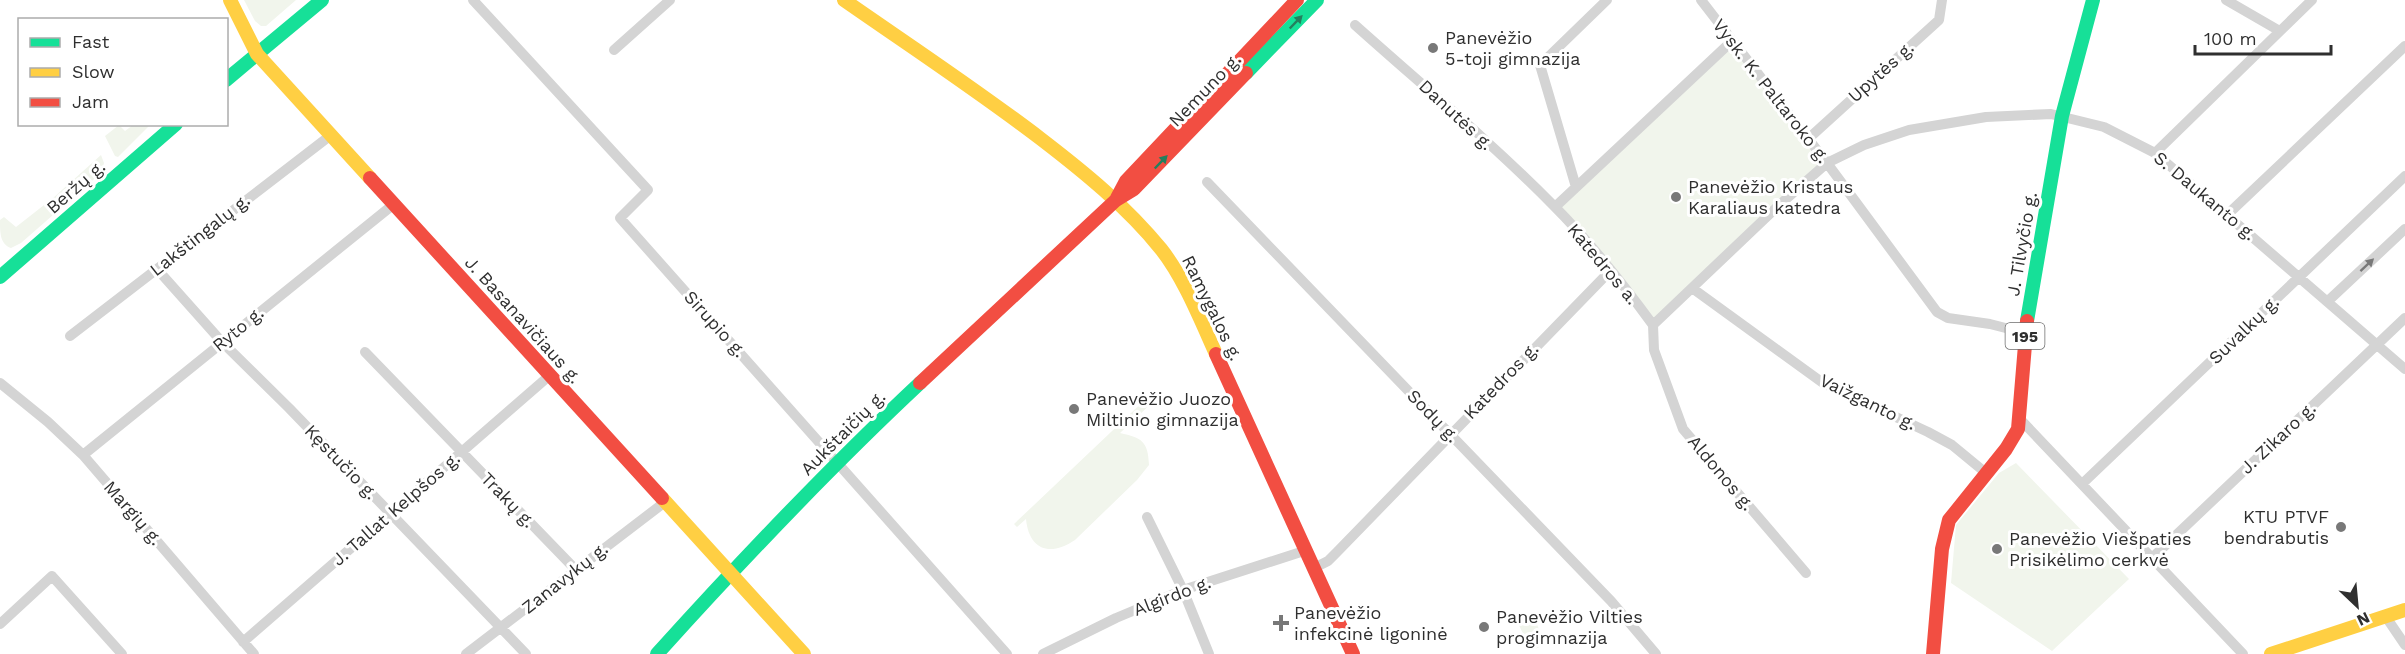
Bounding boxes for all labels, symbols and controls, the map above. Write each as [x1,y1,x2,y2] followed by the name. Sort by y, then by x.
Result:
[1289,14,1303,29] one-way arrow
[1709,14,1834,167] street label: Vysk. K. Paltaroko g.
[18,18,228,126] legend
[2195,18,2332,56] scale bar
[1445,27,1580,69] place label: Panevėžio 5-toji gimnazija
[2204,28,2257,49] text: 100 m
[72,31,110,52] text: Fast
[1844,37,1918,106] street label: Upytės g.
[1426,41,1440,55] marker: Panevėžio 5-toji gimnazija
[1164,48,1245,131] street label: Nemuno g.
[72,61,115,82] text: Slow
[1415,75,1498,154] street label: Danutės g.
[72,91,109,112] text: Jam
[2150,147,2261,244] street label: S. Daukanto g.
[42,156,109,218] street label: Beržų g.
[1153,156,1167,170] one-way arrow
[1688,176,1853,218] place label: Panevėžio Kristaus Karaliaus katedra
[146,189,254,280] street label: Lakštingalų g.
[1669,190,1683,204] marker: Panevėžio Kristaus Karaliaus katedra
[2002,190,2041,298] street label: J. Tilvyčio g.
[1564,219,1643,308] street label: Katedros a.
[461,252,586,387] street label: J. Basanavičiaus g.
[1178,252,1247,364] street label: Ramygalos g.
[2359,258,2374,272] one-way arrow
[680,286,751,361] street label: Sirupio g.
[2204,291,2283,368] street label: Suvalkų g.
[208,302,267,355] street label: Ryto g.
[2006,323,2044,349] road number: 195
[1459,338,1542,423] street label: Katedros g.
[1817,369,1920,434] street label: Vaižganto g.
[1403,385,1464,446] street label: Sodų g.
[796,386,889,479] street label: Aukštaičių g.
[1086,388,1239,430] place label: Panevėžio Juozo Miltinio gimnazija
[2236,397,2320,478] street label: J. Zikaro g.
[1067,402,1081,416] marker: Panevėžio Juozo Miltinio gimnazija
[301,420,382,503] street label: Kęstučio g.
[1684,431,1759,514] street label: Aldonos g.
[327,447,464,570] street label: J. Tallat Kelpšos g.
[477,468,540,532] street label: Trakų g.
[100,476,167,549] street label: Margių g.
[2223,506,2329,548] place label: KTU PTVF bendrabutis
[2334,520,2348,534] marker: KTU PTVF bendrabutis
[2009,528,2192,570] place label: Panevėžio Viešpaties Prisikėlimo cerkvė
[518,538,612,618] street label: Zanavykų g.
[1990,542,2004,556] marker: Panevėžio Viešpaties Prisikėlimo cerkvė
[1130,571,1214,620] street label: Algirdo g.
[2327,576,2387,636] north arrow
[1294,602,1448,644] place label: Panevėžio infekcinė ligoninė
[1496,606,1643,648] place label: Panevėžio Vilties progimnazija
[2354,608,2373,630] text: N
[1272,614,1290,632] marker: Panevėžio infekcinė ligoninė
[1477,620,1491,634] marker: Panevėžio Vilties progimnazija

